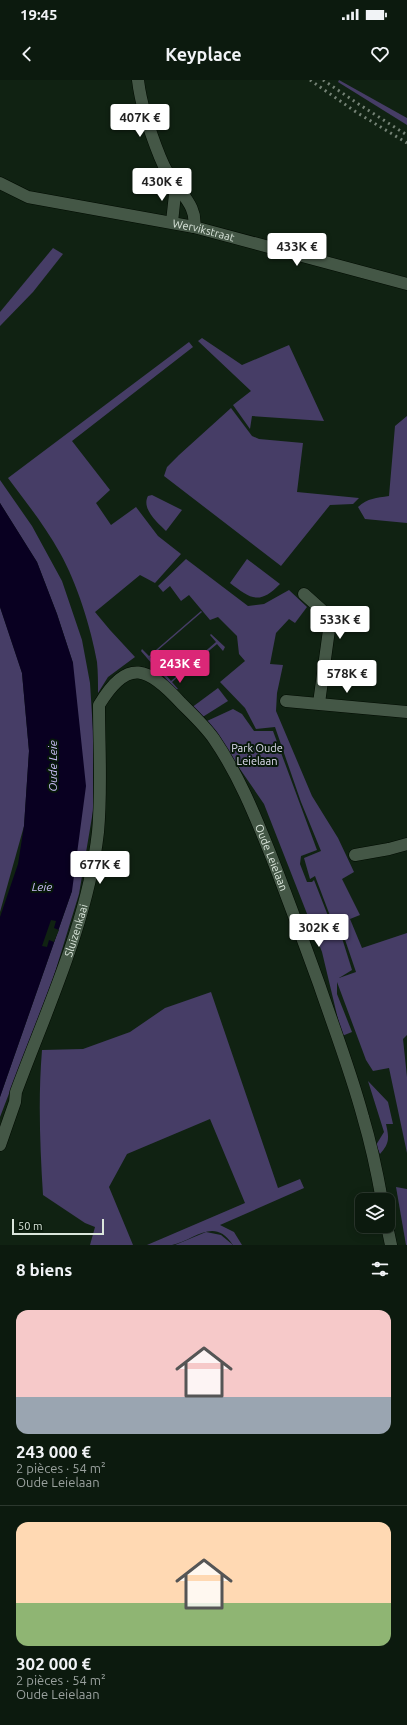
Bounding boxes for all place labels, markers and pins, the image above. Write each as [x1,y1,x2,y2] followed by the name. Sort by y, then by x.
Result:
[107,104,173,138] pin: 407K €
[129,168,195,202] pin: 430K €
[264,233,330,267] pin: 433K €
[307,606,373,640] pin: 533K €
[147,650,213,684] pin: 243K €
[314,660,380,694] pin: 578K €
[67,851,133,885] pin: 677K €
[286,914,352,948] pin: 302K €

